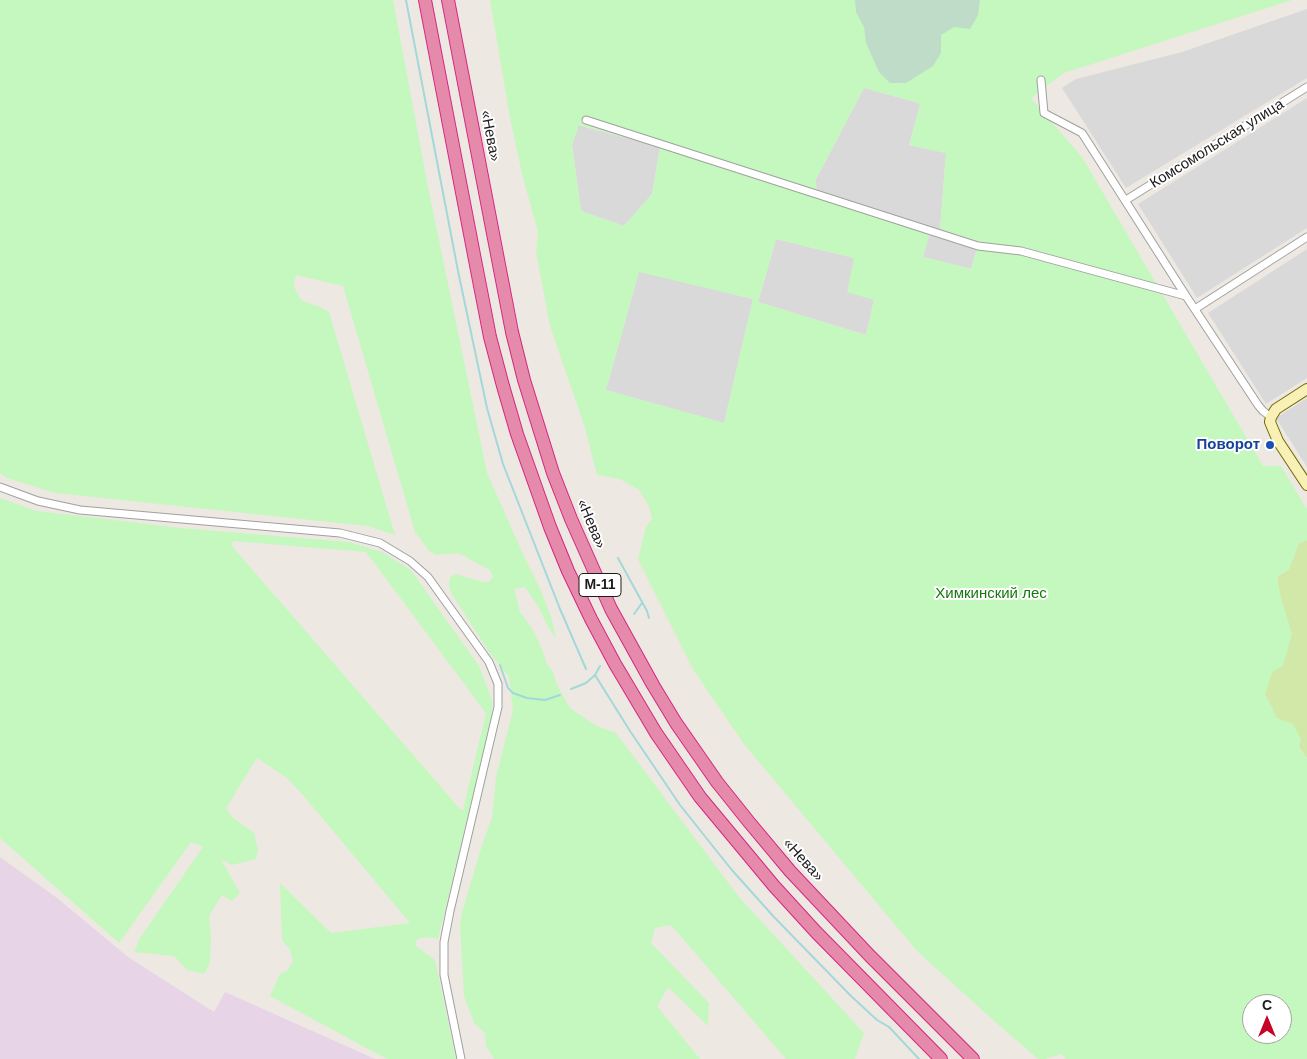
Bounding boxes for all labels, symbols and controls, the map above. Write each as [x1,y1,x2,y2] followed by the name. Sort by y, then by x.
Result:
[1147,95,1287,193] street label: Комсомольская улица
[476,109,504,163] street label: «Нева»
[1197,436,1260,454] place label: Поворот
[1264,439,1276,451] marker: Поворот
[573,497,609,551] street label: «Нева»
[579,574,621,596] road number: М-11
[935,585,1047,603] park label: Химкинский лес
[779,835,827,885] street label: «Нева»
[1242,994,1292,1044] north arrow
[1262,997,1272,1013] text: С

